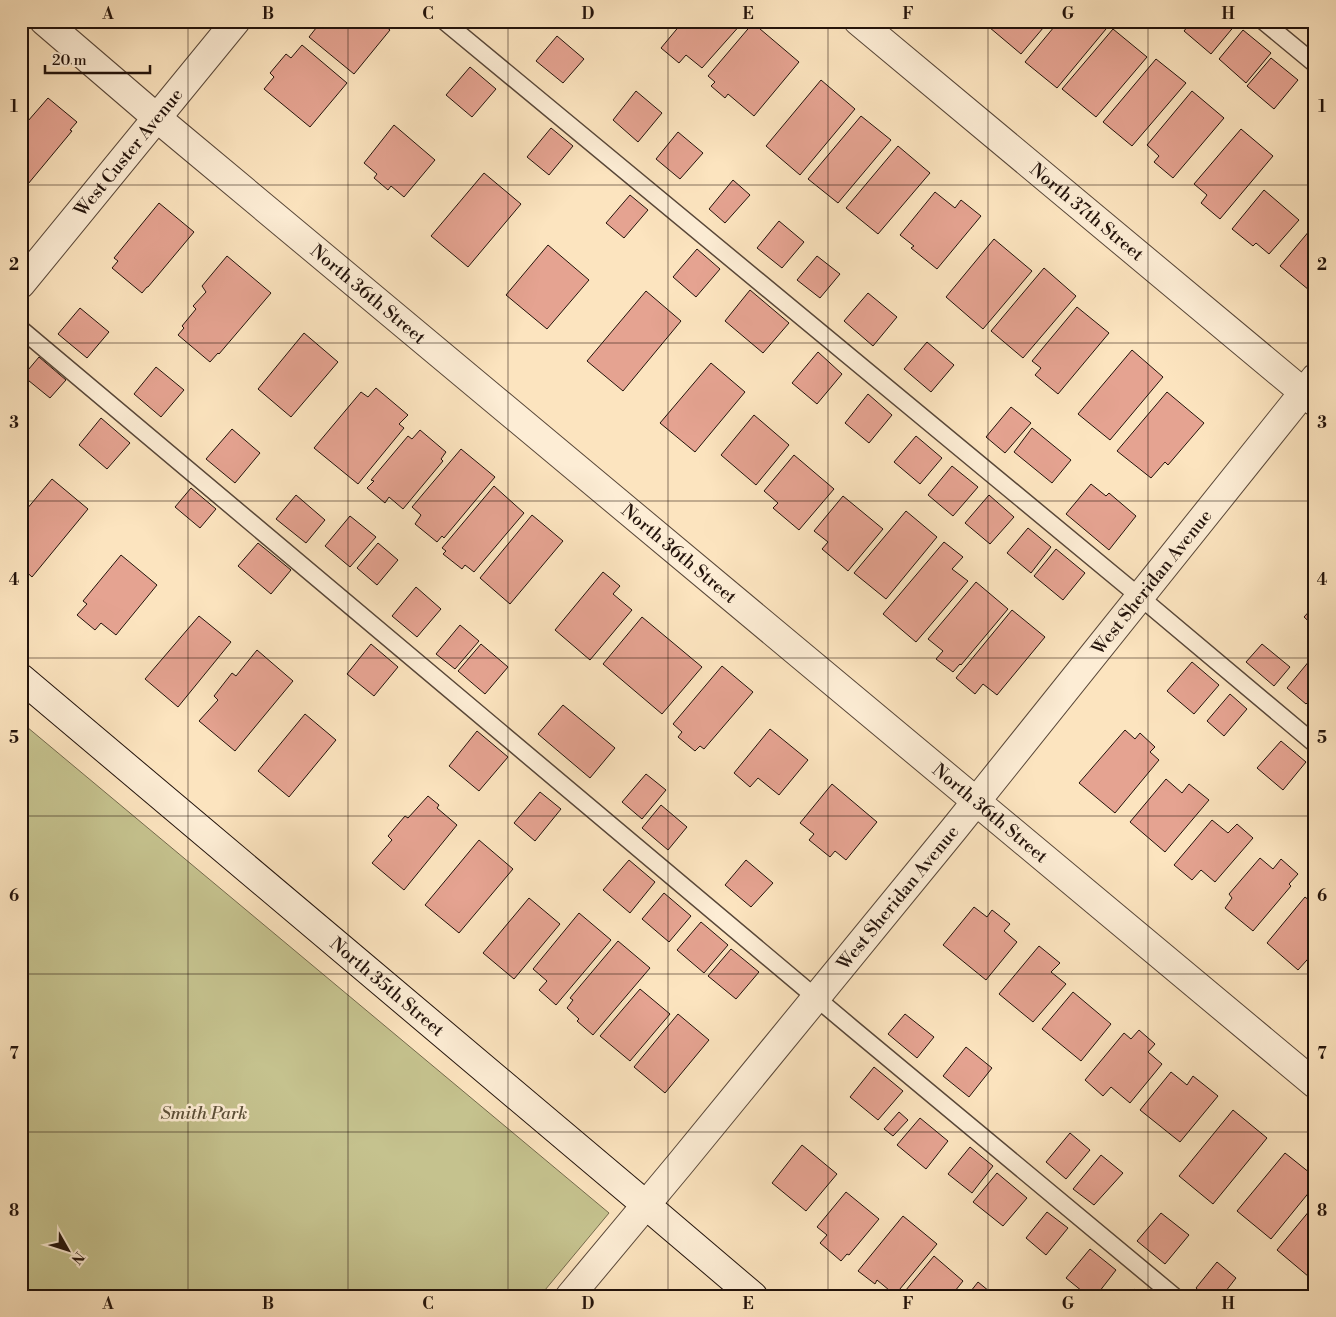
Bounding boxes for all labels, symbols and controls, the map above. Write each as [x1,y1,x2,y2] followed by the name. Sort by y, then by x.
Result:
[101,4,114,24] text: A
[262,4,274,24] text: B
[422,4,434,24] text: C
[582,4,595,24] text: D
[742,4,754,24] text: E
[902,4,914,24] text: F
[1062,4,1075,24] text: G
[1221,4,1235,24] text: H
[45,42,150,74] scale bar
[52,51,87,70] text: 20 m
[69,84,188,222] street label: West Custer Avenue
[10,97,18,117] text: 1
[1318,97,1326,117] text: 1
[1025,158,1149,267] street label: North 37th Street
[305,240,431,350] street label: North 36th Street
[9,255,19,275] text: 2
[1317,255,1327,275] text: 2
[9,413,19,433] text: 3
[1317,413,1327,433] text: 3
[616,499,742,609] street label: North 36th Street
[1086,505,1217,660] street label: West Sheridan Avenue
[9,570,20,590] text: 4
[1317,570,1328,590] text: 4
[9,728,19,748] text: 5
[1317,728,1327,748] text: 5
[927,759,1053,869] street label: North 36th Street
[832,821,964,976] street label: West Sheridan Avenue
[9,886,19,906] text: 6
[1317,886,1327,906] text: 6
[325,932,449,1042] street label: North 35th Street
[9,1044,19,1064] text: 7
[1317,1044,1327,1064] text: 7
[160,1102,248,1125] park label: Smith Park
[9,1201,19,1221] text: 8
[1317,1201,1327,1221] text: 8
[42,1224,92,1274] north arrow
[67,1248,88,1268] text: N
[101,1294,114,1314] text: A
[262,1294,274,1314] text: B
[422,1294,434,1314] text: C
[582,1294,595,1314] text: D
[742,1294,754,1314] text: E
[902,1294,914,1314] text: F
[1062,1294,1075,1314] text: G
[1221,1294,1235,1314] text: H

